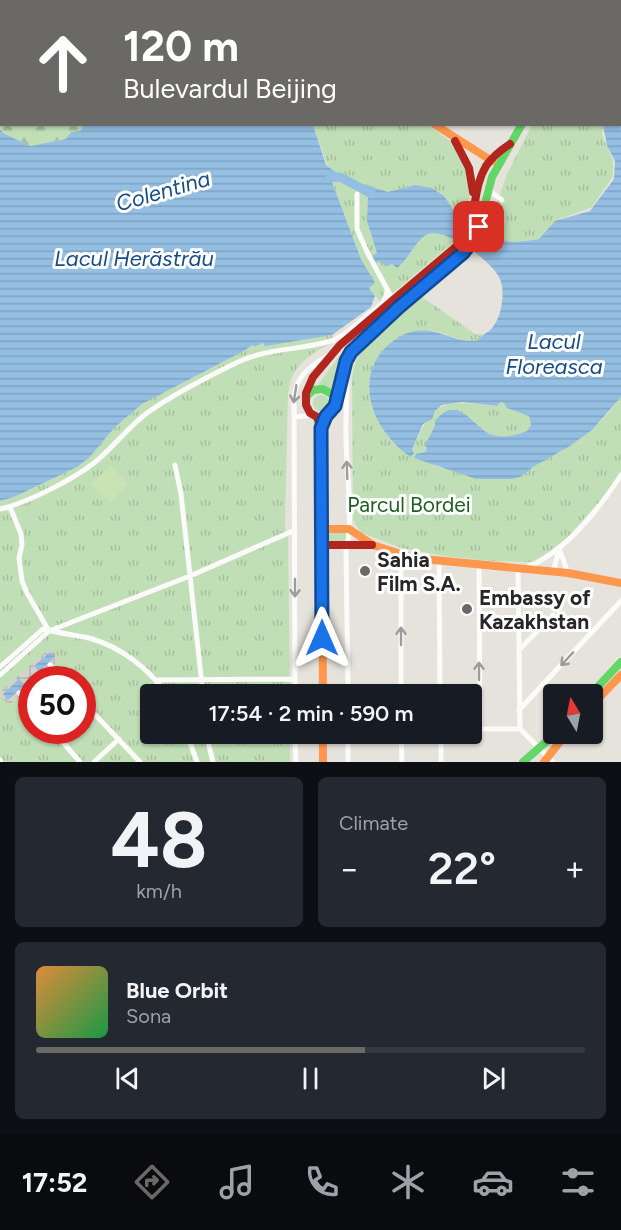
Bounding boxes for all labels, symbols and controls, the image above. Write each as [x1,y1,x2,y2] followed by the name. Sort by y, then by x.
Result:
[123,21,239,72] text: 120 m
[24,24,102,102] icon: ahead
[123,72,337,105] text: Bulevardul Beijing
[113,165,213,217] water label: Colentina
[453,201,504,252] pin
[462,210,495,243] icon: arrive
[54,245,214,272] water label: Lacul Herăstrău
[505,328,603,380] water label: Lacul Floreasca
[290,383,301,403] one-way arrow
[341,461,352,481] one-way arrow
[347,492,471,517] park label: Parcul Bordei
[377,547,461,596] place label: Sahia Film S.A.
[358,564,372,578] marker: Sahia Film S.A.
[289,578,301,598] one-way arrow
[479,585,591,634] place label: Embassy of Kazakhstan
[460,602,474,616] marker: Embassy of Kazakhstan
[290,606,354,670] position arrow
[395,627,407,647] one-way arrow
[560,651,574,666] one-way arrow
[473,661,485,681] one-way arrow
[18,666,96,744] speed limit sign: 50
[543,684,603,744] north arrow
[543,684,603,744] map controls
[208,700,414,727] text: 17:54 · 2 min · 590 m
[110,793,208,887] text: 48
[339,811,408,835] text: Climate
[428,841,496,895] text: 22°
[339,849,360,888] text: −
[564,849,585,888] text: +
[136,879,182,903] text: km/h
[126,977,228,1004] text: Blue Orbit
[126,1004,171,1028] text: Sona
[111,1062,144,1095] icon: previous
[294,1062,327,1095] icon: pause
[477,1062,510,1095] icon: next
[131,1161,173,1203] icon: directions
[216,1161,258,1203] icon: music
[301,1161,343,1203] icon: phone
[387,1161,429,1203] icon: climate
[472,1161,514,1203] icon: car
[557,1161,599,1203] icon: filters
[22,1166,88,1199] text: 17:52

